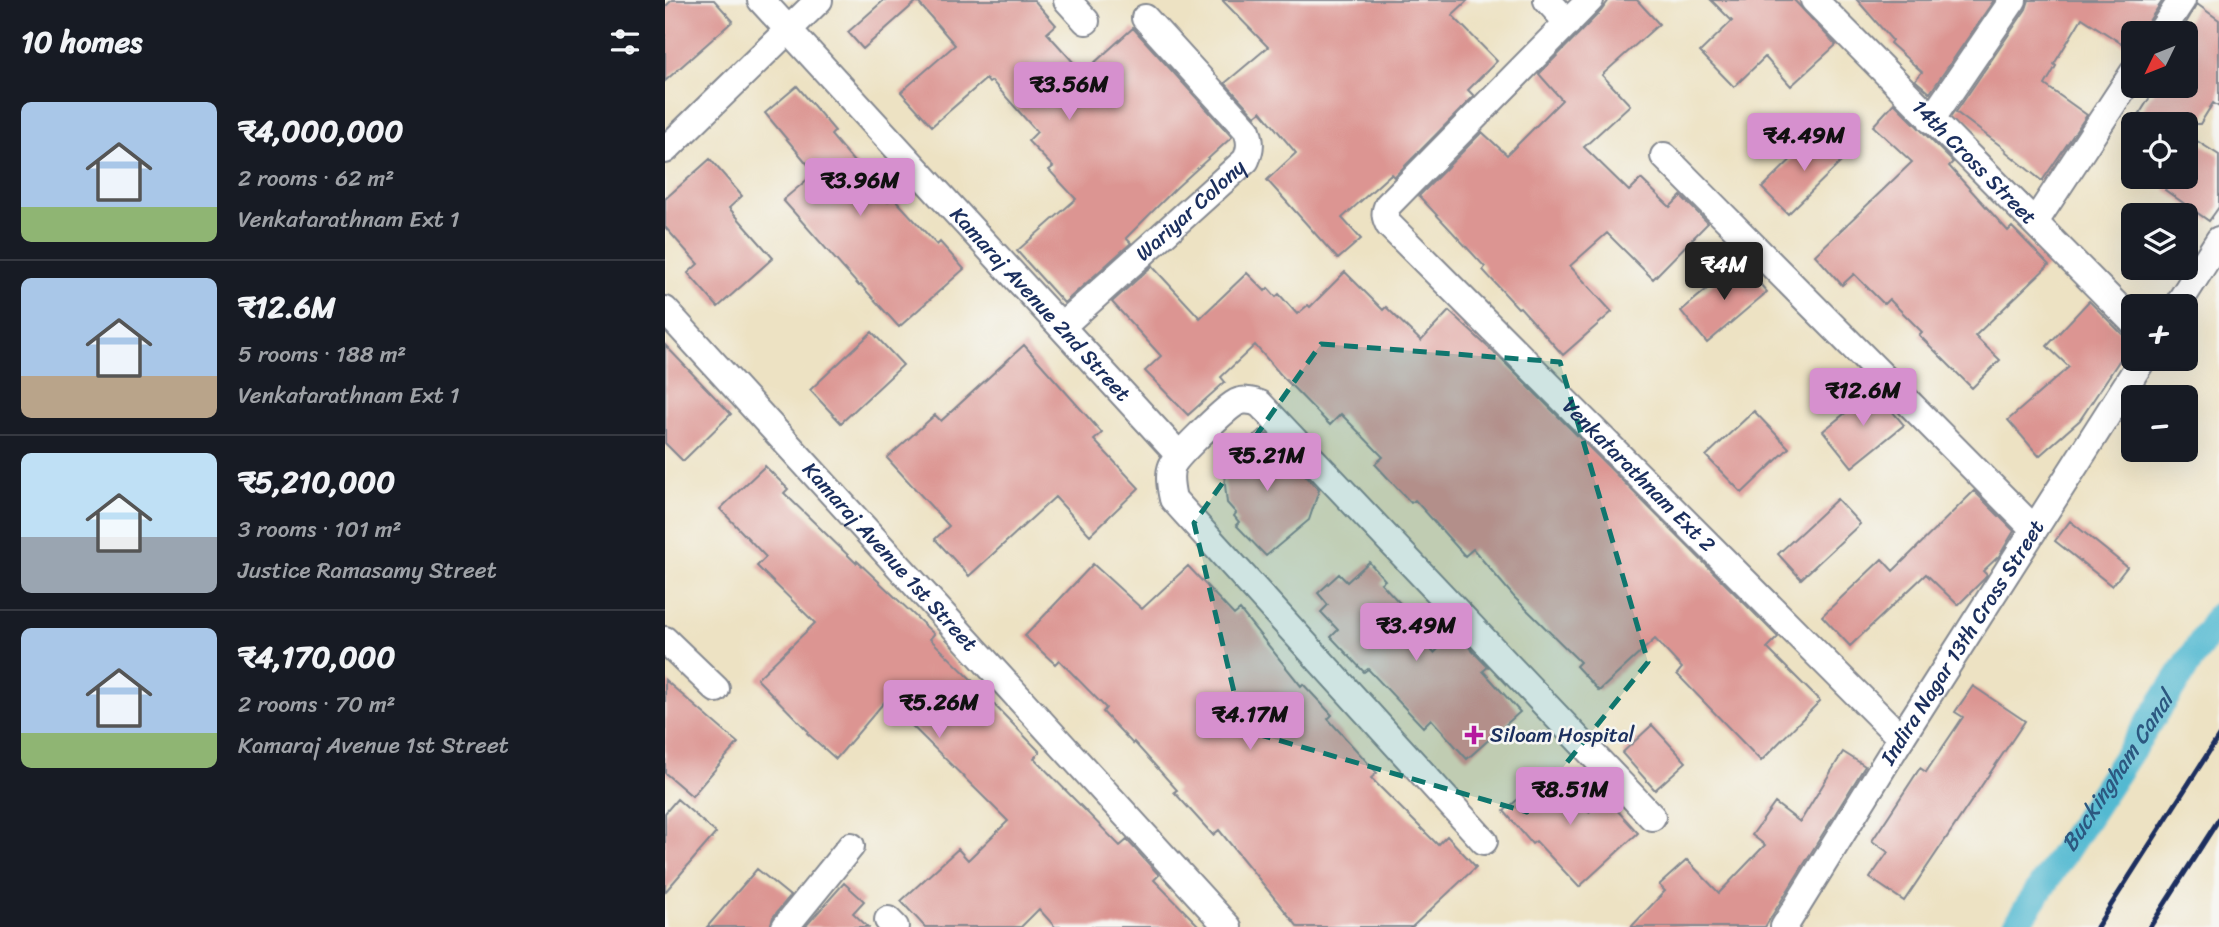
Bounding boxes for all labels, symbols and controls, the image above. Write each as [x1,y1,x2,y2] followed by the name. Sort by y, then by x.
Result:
[21,15,142,69] text: 10 homes
[2121,21,2198,98] north arrow
[2121,21,2198,462] map controls
[606,23,644,61] icon: filters
[1012,62,1126,122] pin: ₹3.56M
[1030,64,1108,105] text: ₹3.56M
[1903,90,2046,234] street label: 14th Cross Street
[238,104,403,158] text: ₹4,000,000
[2121,112,2198,189] button: locate
[1747,114,1861,173] pin: ₹4.49M
[1763,115,1845,156] text: ₹4.49M
[77,130,161,214] icon: home
[1126,149,1255,271] street label: Wariyar Colony
[238,158,394,199] text: 2 rooms · 62 m²
[803,158,917,218] pin: ₹3.96M
[821,160,899,201] text: ₹3.96M
[940,197,1141,411] street label: Kamaraj Avenue 2nd Street
[238,199,460,240] text: Venkatarathnam Ext 1
[2121,203,2198,280] button: layers
[1690,243,1758,302] pin: ₹4M
[1701,244,1747,285] text: ₹4M
[238,280,336,334] text: ₹12.6M
[2121,294,2198,371] button: +
[77,306,161,390] icon: home
[238,334,406,375] text: 5 rooms · 188 m²
[1806,368,1920,428] pin: ₹12.6M
[1826,370,1900,411] text: ₹12.6M
[238,375,460,416] text: Venkatarathnam Ext 1
[2121,385,2198,462] button: −
[1553,389,1725,562] street label: Venkatarathnam Ext 2
[1210,434,1324,493] pin: ₹5.21M
[1229,435,1305,476] text: ₹5.21M
[793,453,988,661] street label: Kamaraj Avenue 1st Street
[238,455,395,509] text: ₹5,210,000
[77,481,161,565] icon: home
[238,509,402,550] text: 3 rooms · 101 m²
[1869,512,2055,773] street label: Indira Nagar 13th Cross Street
[238,550,497,591] text: Justice Ramasamy Street
[1359,604,1473,663] pin: ₹3.49M
[1376,605,1456,646] text: ₹3.49M
[238,630,396,684] text: ₹4,170,000
[77,656,161,740] icon: home
[2049,678,2188,860] water label: Buckingham Canal
[882,680,996,740] pin: ₹5.26M
[900,682,978,723] text: ₹5.26M
[238,684,396,725] text: 2 rooms · 70 m²
[1193,692,1307,752] pin: ₹4.17M
[1212,694,1288,735] text: ₹4.17M
[1490,716,1636,754] place label: Siloam Hospital
[238,725,509,766] text: Kamaraj Avenue 1st Street
[1464,725,1484,745] marker: Siloam Hospital
[1513,768,1627,827] pin: ₹8.51M
[1532,769,1608,810] text: ₹8.51M

